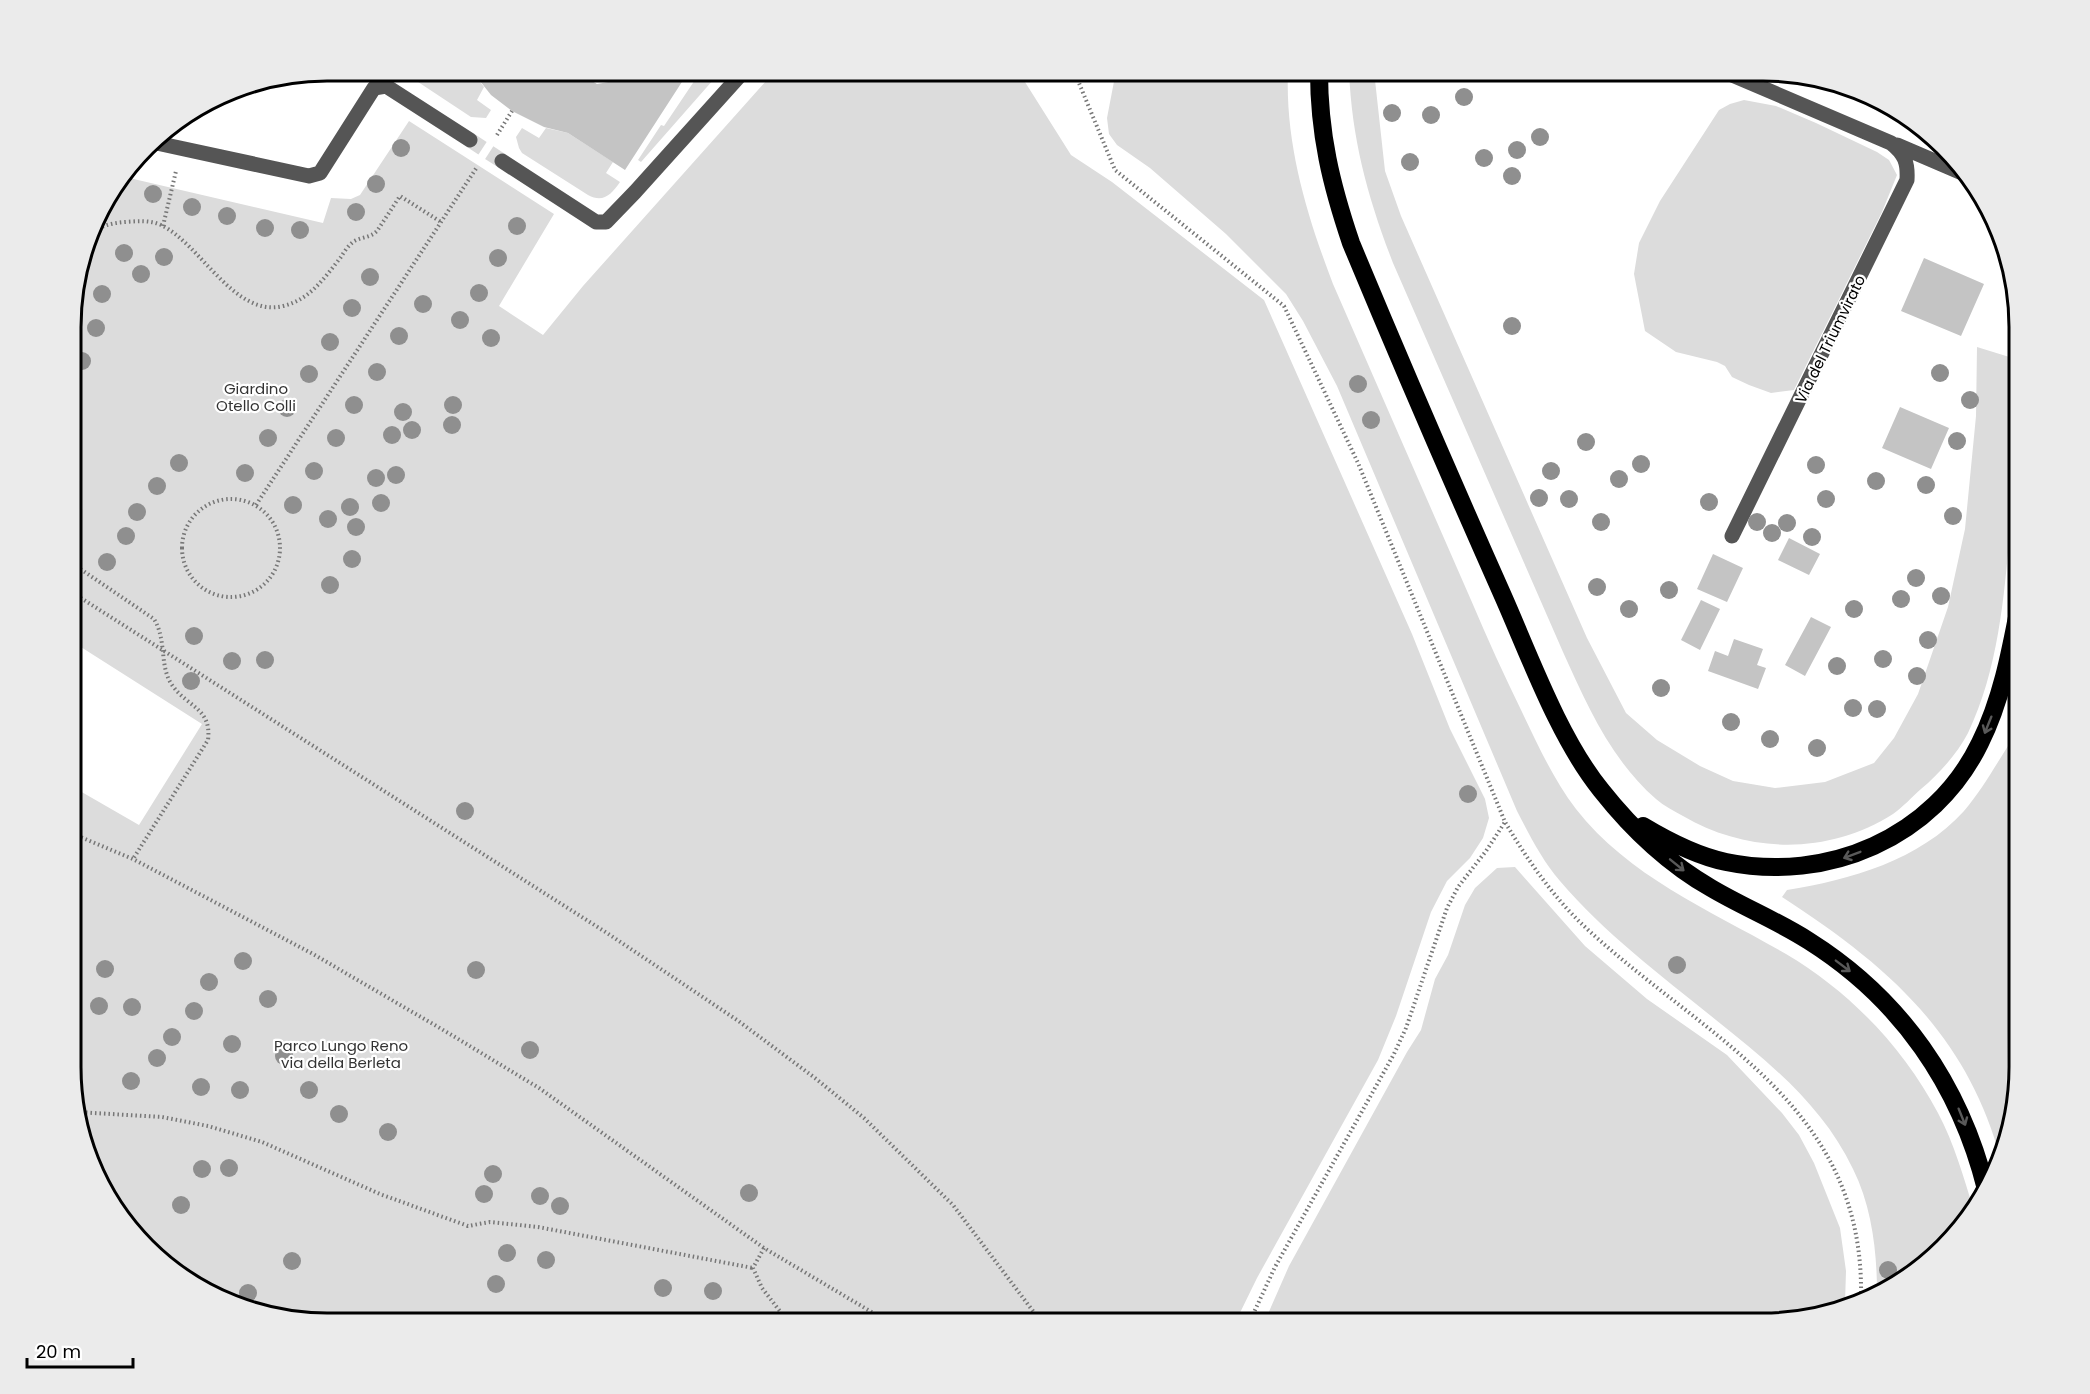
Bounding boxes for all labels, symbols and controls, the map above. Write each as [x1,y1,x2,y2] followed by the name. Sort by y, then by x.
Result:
[1790,271,1870,407] street label: Via del Triumvirato
[216,378,296,416] park label: Giardino Otello Colli
[1982,715,1993,733] one-way arrow
[1843,850,1862,861] one-way arrow
[1669,858,1685,871] one-way arrow
[1835,959,1851,972] one-way arrow
[274,1035,408,1073] park label: Parco Lungo Reno via della Berleta
[1957,1107,1968,1126] one-way arrow
[27,1331,134,1369] scale bar
[36,1339,81,1364] text: 20 m

